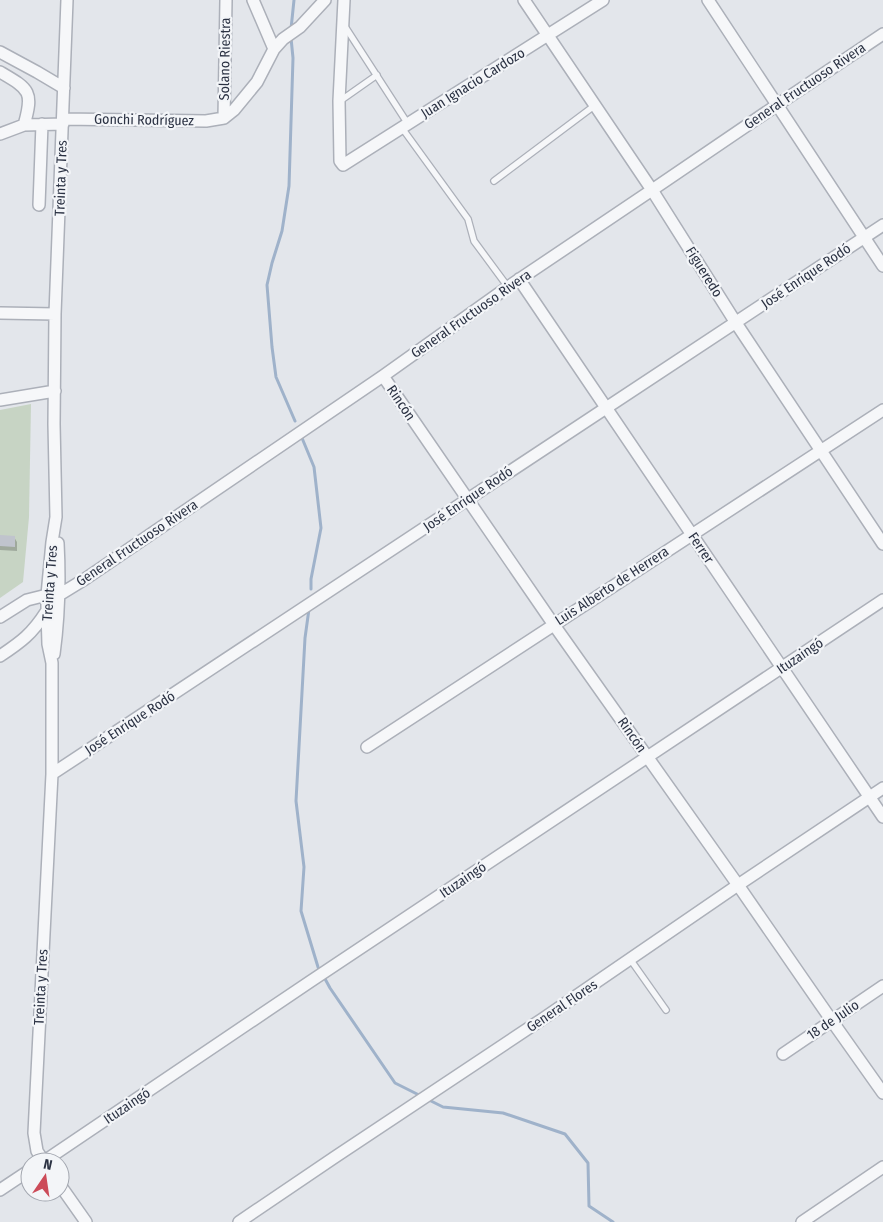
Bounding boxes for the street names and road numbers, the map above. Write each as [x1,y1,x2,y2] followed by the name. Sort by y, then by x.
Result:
[216,17,234,101] street label: Solano Riestra
[741,39,869,133] street label: General Fructuoso Rivera
[418,44,528,122] street label: Juan Ignacio Cardozo
[94,111,194,129] street label: Gonchi Rodríguez
[51,140,71,216] street label: Treinta y Tres
[758,240,854,312] street label: José Enrique Rodó
[682,244,726,300] street label: Figueredo
[408,266,534,362] street label: General Fructuoso Rivera
[383,382,419,424] street label: Rincón
[420,463,516,535] street label: José Enrique Rodó
[73,496,201,590] street label: General Fructuoso Rivera
[685,529,718,567] street label: Ferrer
[552,543,672,629] street label: Luis Alberto de Herrera
[39,544,61,622] street label: Treinta y Tres
[774,634,826,678] street label: Ituzaingó
[82,687,178,759] street label: José Enrique Rodó
[614,714,650,756] street label: Rincón
[437,858,489,902] street label: Ituzaingó
[31,949,51,1025] street label: Treinta y Tres
[523,976,601,1036] street label: General Flores
[804,996,862,1044] street label: 18 de Julio
[101,1084,153,1128] street label: Ituzaingó

